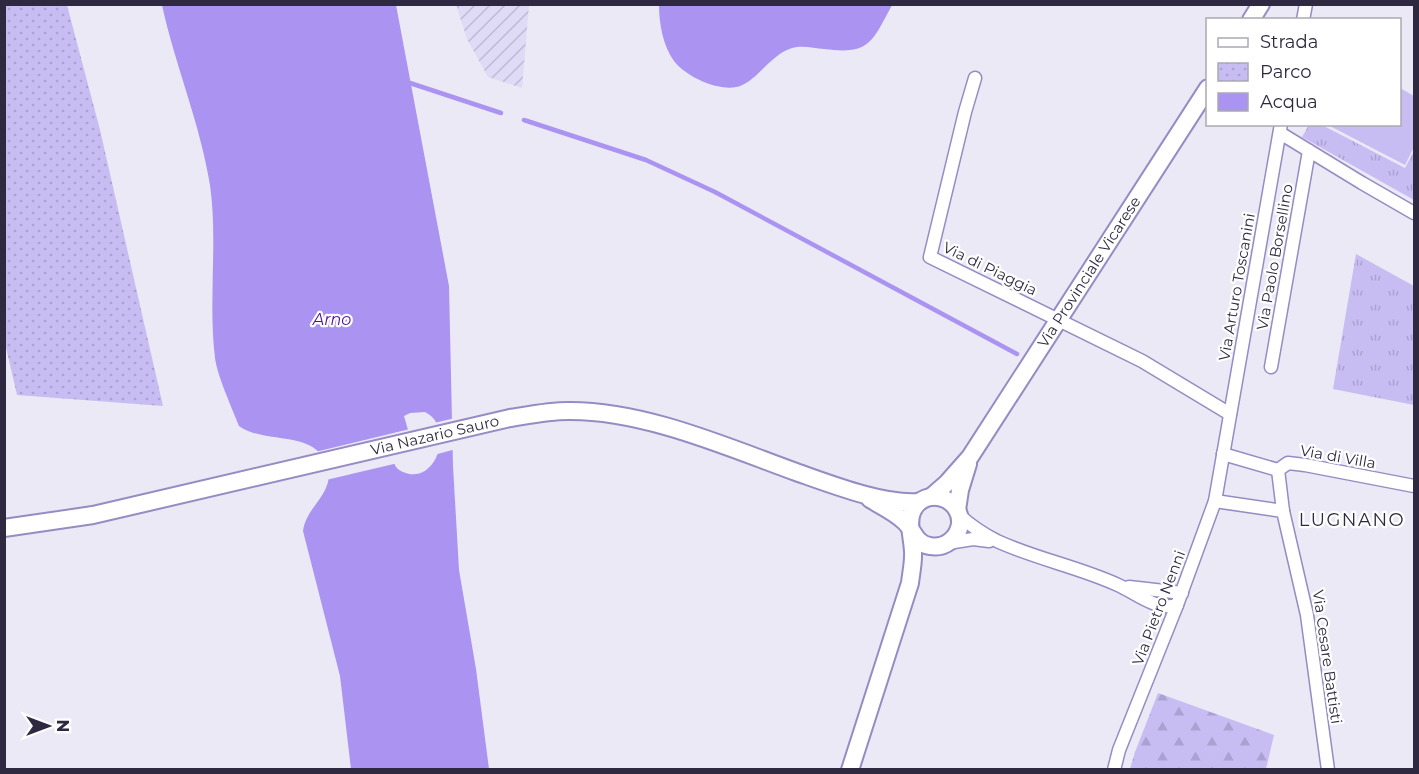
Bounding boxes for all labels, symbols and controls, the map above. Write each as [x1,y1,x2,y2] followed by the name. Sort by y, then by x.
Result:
[1206,18,1401,126] legend
[1260,31,1318,53] text: Strada
[1260,61,1312,83] text: Parco
[1260,91,1318,113] text: Acqua
[1252,182,1297,331] street label: Via Paolo Borsellino
[1033,193,1145,351] street label: Via Provinciale Vicarese
[1214,212,1259,362] street label: Via Arturo Toscanini
[940,238,1040,300] street label: Via di Piaggia
[312,310,351,329] water label: Arno
[369,411,501,459] street label: Via Nazario Sauro
[1299,441,1377,472] street label: Via di Villa
[1299,509,1405,531] district label: LUGNANO
[1128,548,1189,668] street label: Via Pietro Nenni
[1309,589,1346,725] street label: Via Cesare Battisti
[18,696,78,756] north arrow
[53,720,72,732] text: N

